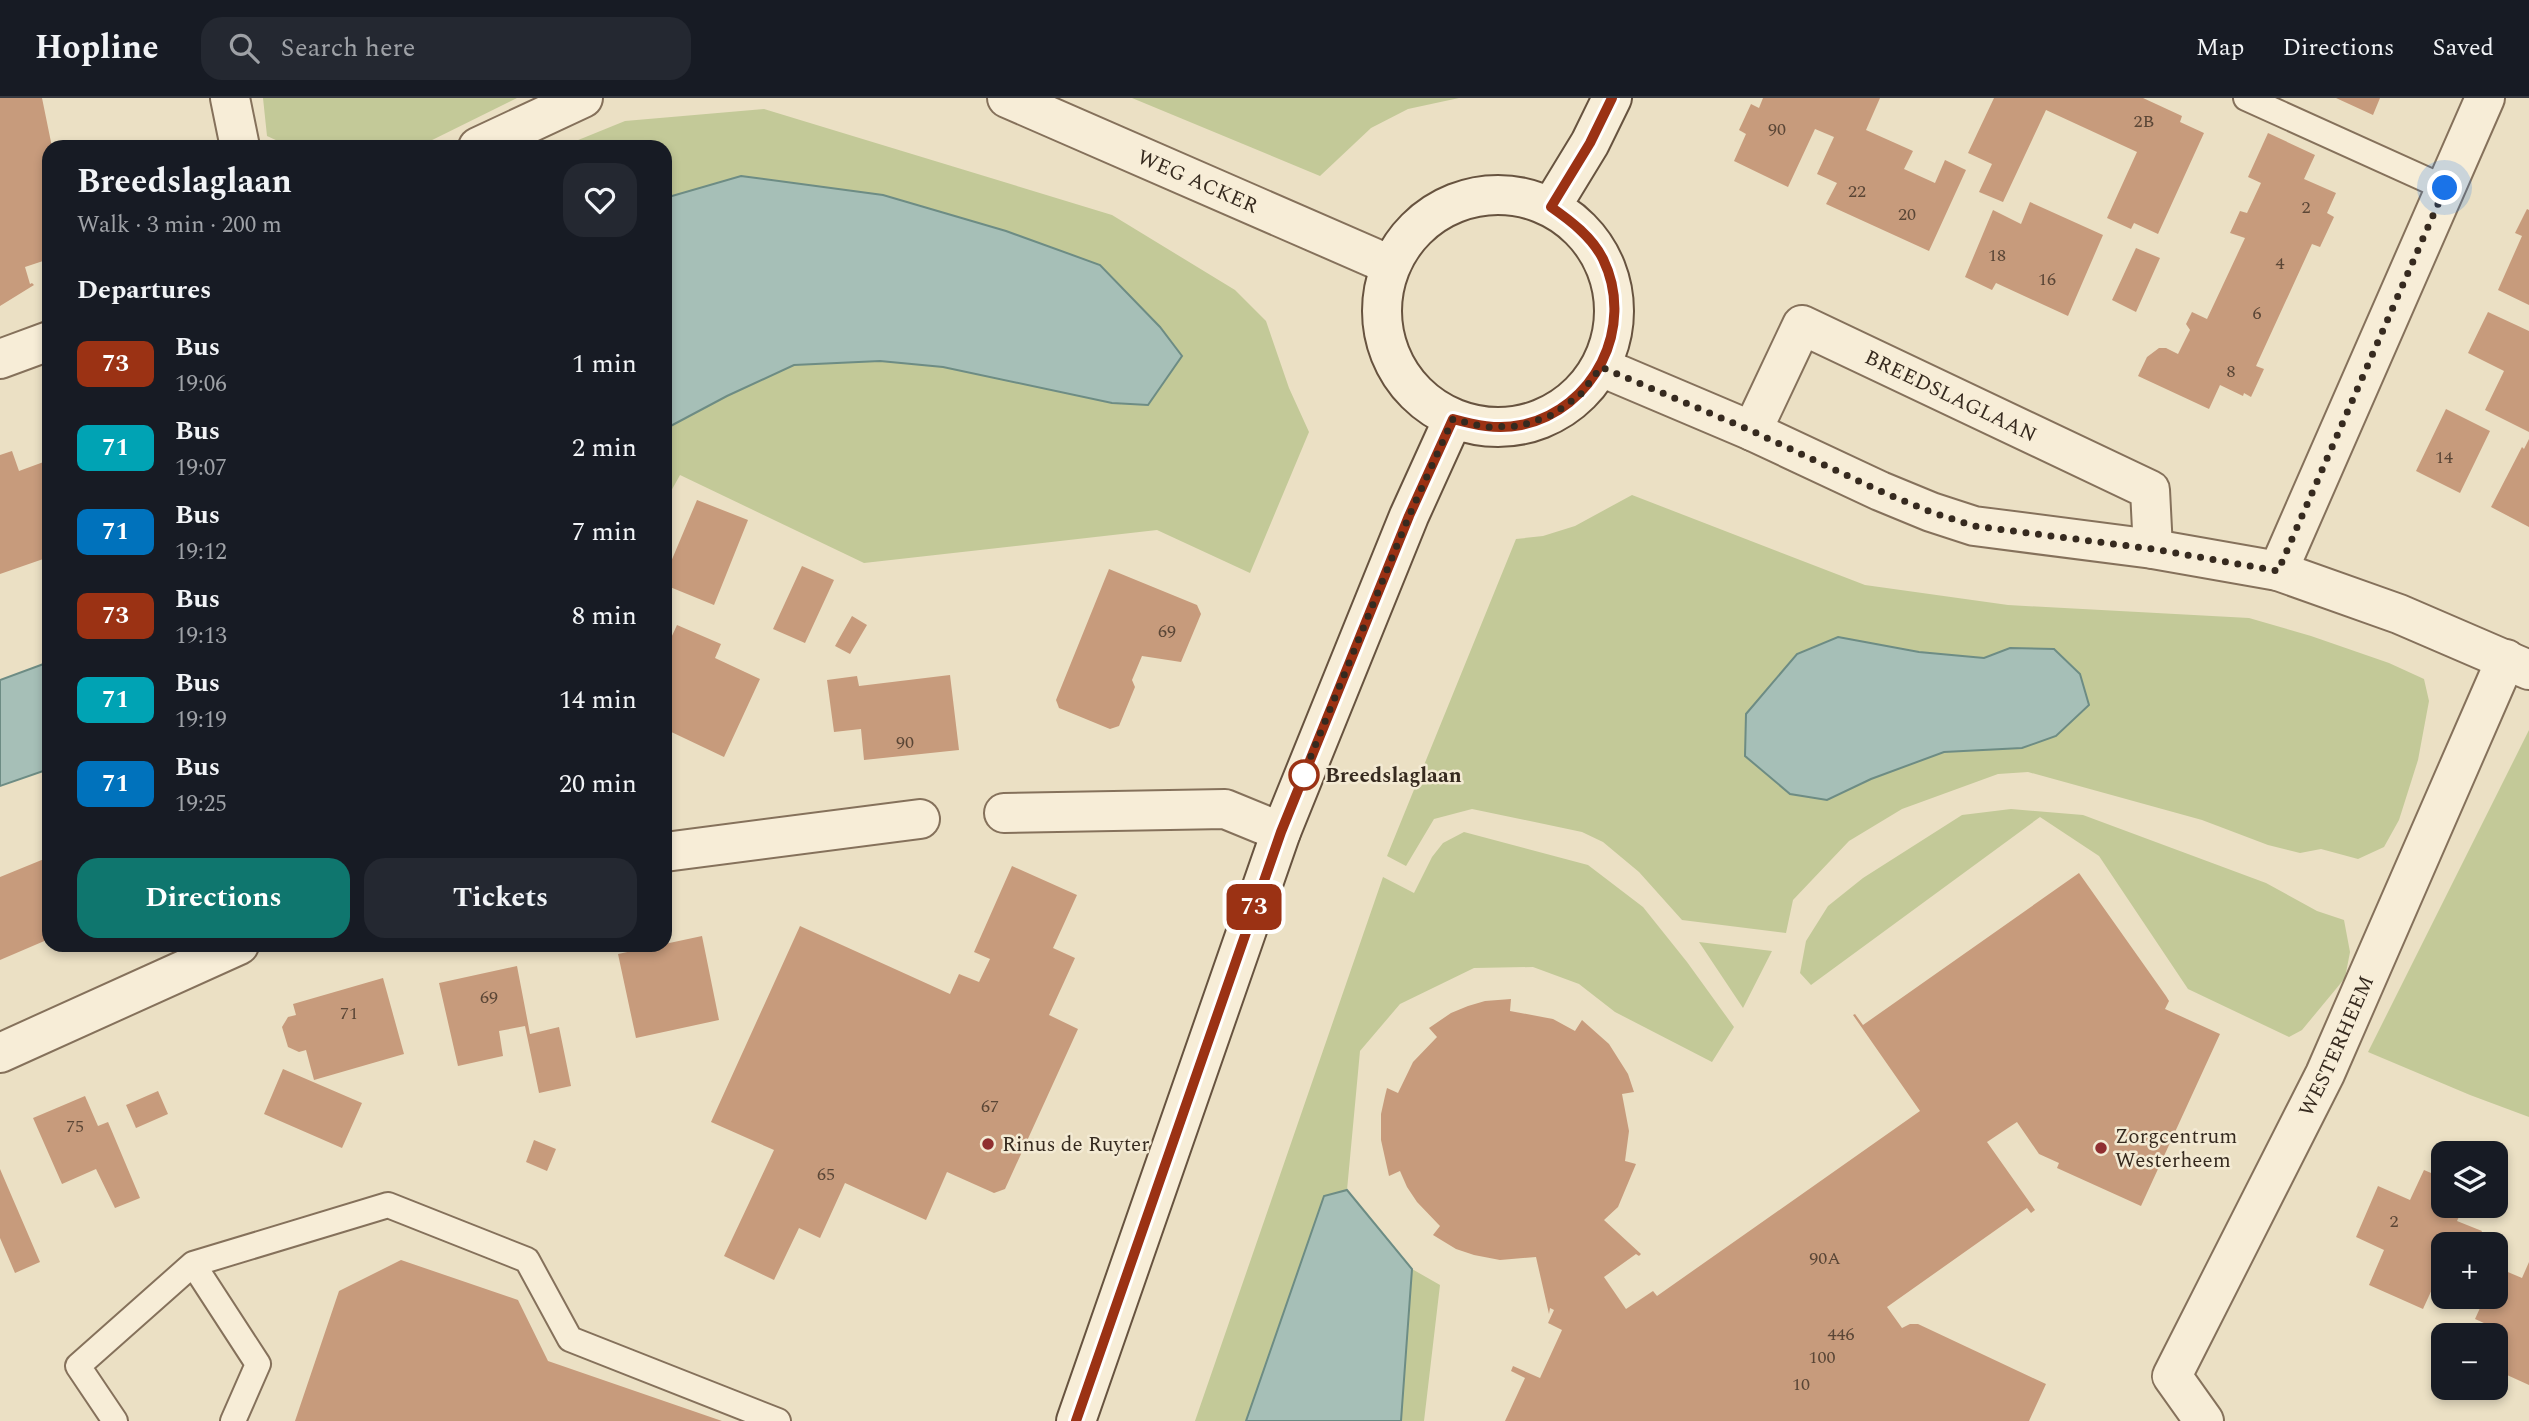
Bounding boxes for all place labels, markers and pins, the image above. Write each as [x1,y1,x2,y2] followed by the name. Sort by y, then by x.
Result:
[1289,760,1319,790] marker: Breedslaglaan
[1325,760,1462,792] place label: Breedslaglaan
[2115,1121,2237,1177] place label: Zorgcentrum Westerheem
[1002,1129,1150,1161] place label: Rinus de Ruyter
[980,1136,996,1152] marker: Rinus de Ruyter
[2093,1140,2109,1156] marker: Zorgcentrum Westerheem

